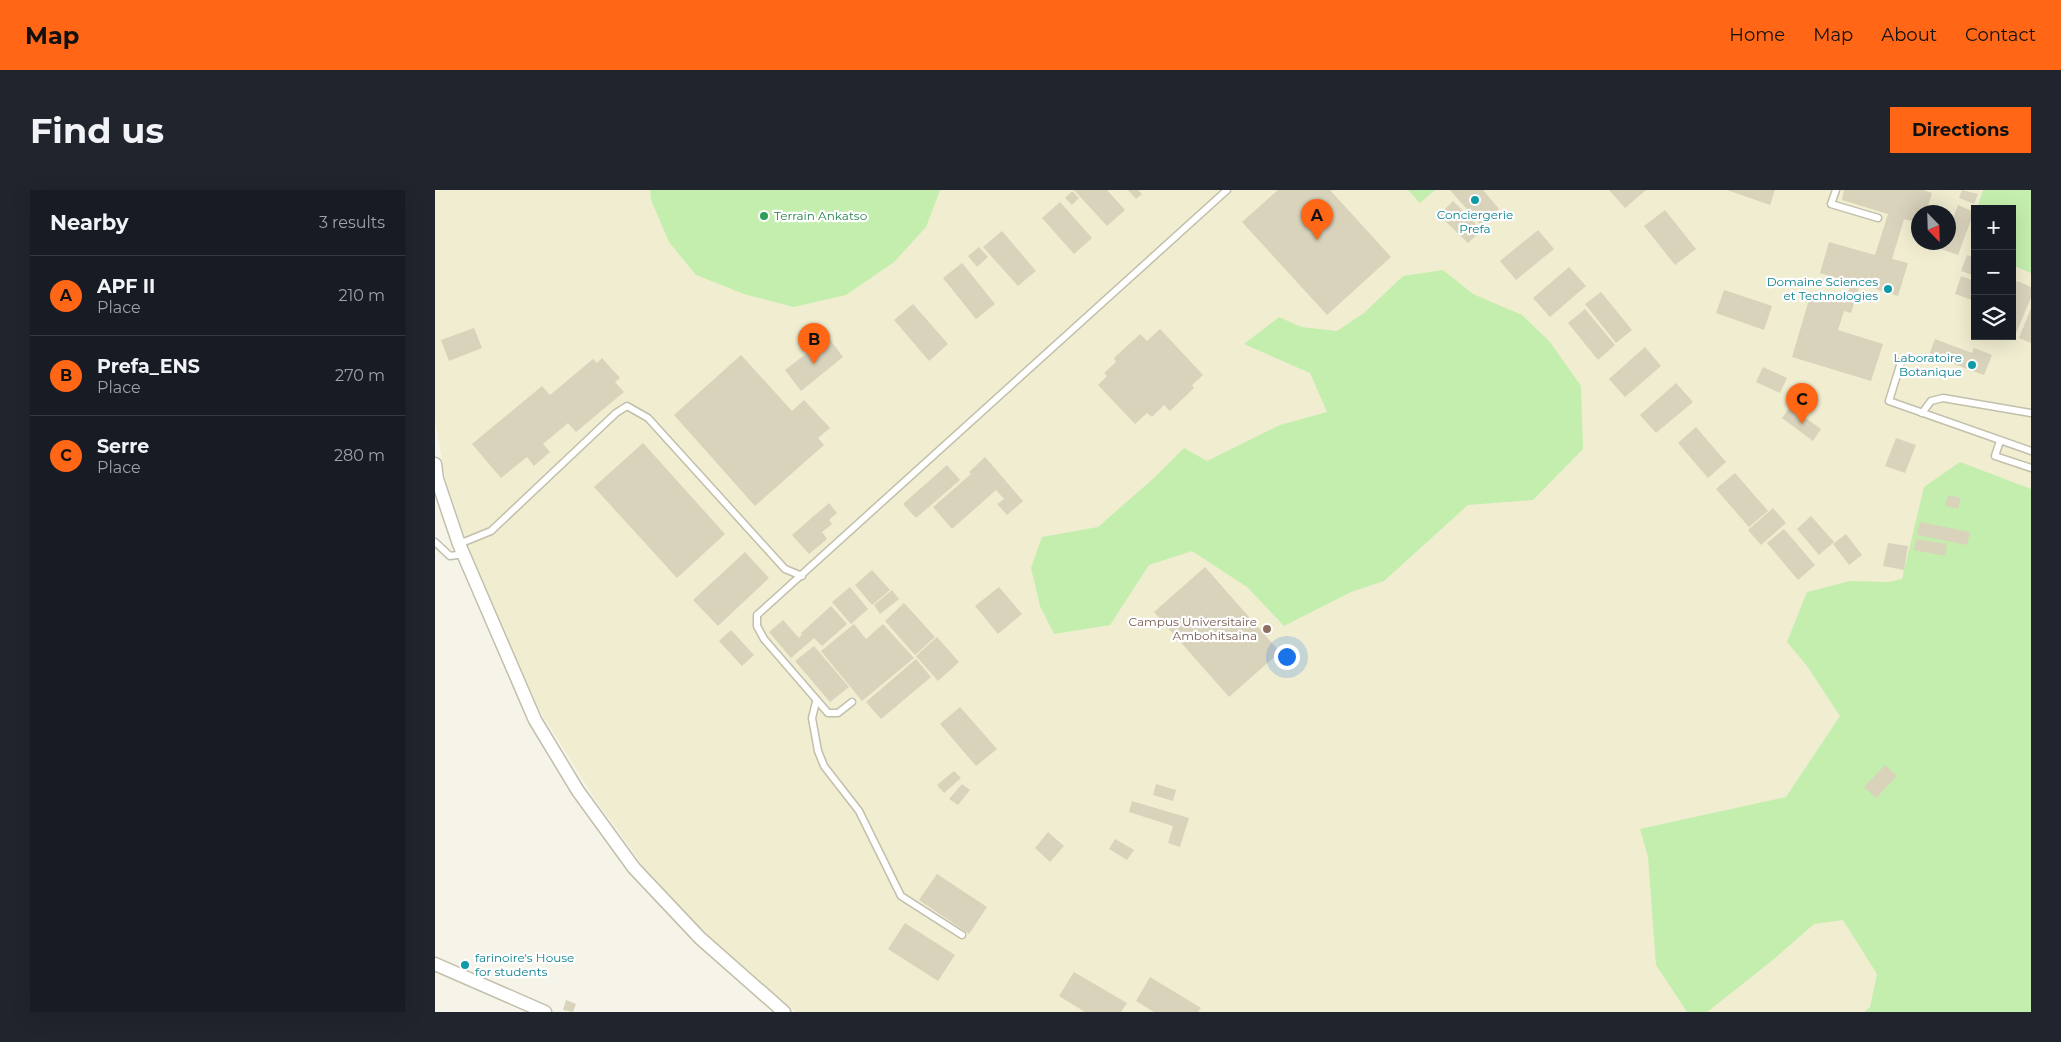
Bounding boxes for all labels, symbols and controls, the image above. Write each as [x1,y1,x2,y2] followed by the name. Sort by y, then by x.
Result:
[25,21,79,50] text: Map
[1729,24,1785,46] text: Home
[1813,24,1853,46] text: Map
[1881,24,1937,46] text: About
[1965,24,2036,46] text: Contact
[1890,107,2031,153] button: Directions
[30,109,164,152] text: Find us
[1469,194,1481,206] marker: Conciergerie Prefa
[1301,199,1333,240] pin: A
[1911,205,1956,250] north arrow
[1971,205,2016,340] map controls
[1971,205,2016,250] button: +
[1437,207,1513,236] place label: Conciergerie Prefa
[774,208,867,223] place label: Terrain Ankatso
[50,210,129,235] text: Nearby
[758,210,770,222] marker: Terrain Ankatso
[319,213,385,232] text: 3 results
[1971,250,2016,295] button: −
[1767,274,1878,303] place label: Domaine Sciences et Technologies
[97,275,155,298] text: APF II
[1882,283,1894,295] marker: Domaine Sciences et Technologies
[60,286,72,305] text: A
[338,286,385,305] text: 210 m
[1971,295,2016,340] button: layers
[97,298,141,317] text: Place
[798,323,830,364] pin: B
[1893,350,1962,379] place label: Laboratoire Botanique
[97,355,200,378] text: Prefa_ENS
[1966,359,1978,371] marker: Laboratoire Botanique
[60,366,72,385] text: B
[335,366,385,385] text: 270 m
[97,378,141,397] text: Place
[1786,383,1818,424] pin: C
[97,435,149,458] text: Serre
[60,446,72,465] text: C
[334,446,385,465] text: 280 m
[97,458,141,477] text: Place
[1129,614,1257,643] place label: Campus Universitaire Ambohitsaina
[1261,623,1273,635] marker: Campus Universitaire Ambohitsaina
[1274,644,1300,670] your location
[475,950,574,979] place label: farinoire's House for students
[459,959,471,971] marker: farinoire's House for students

